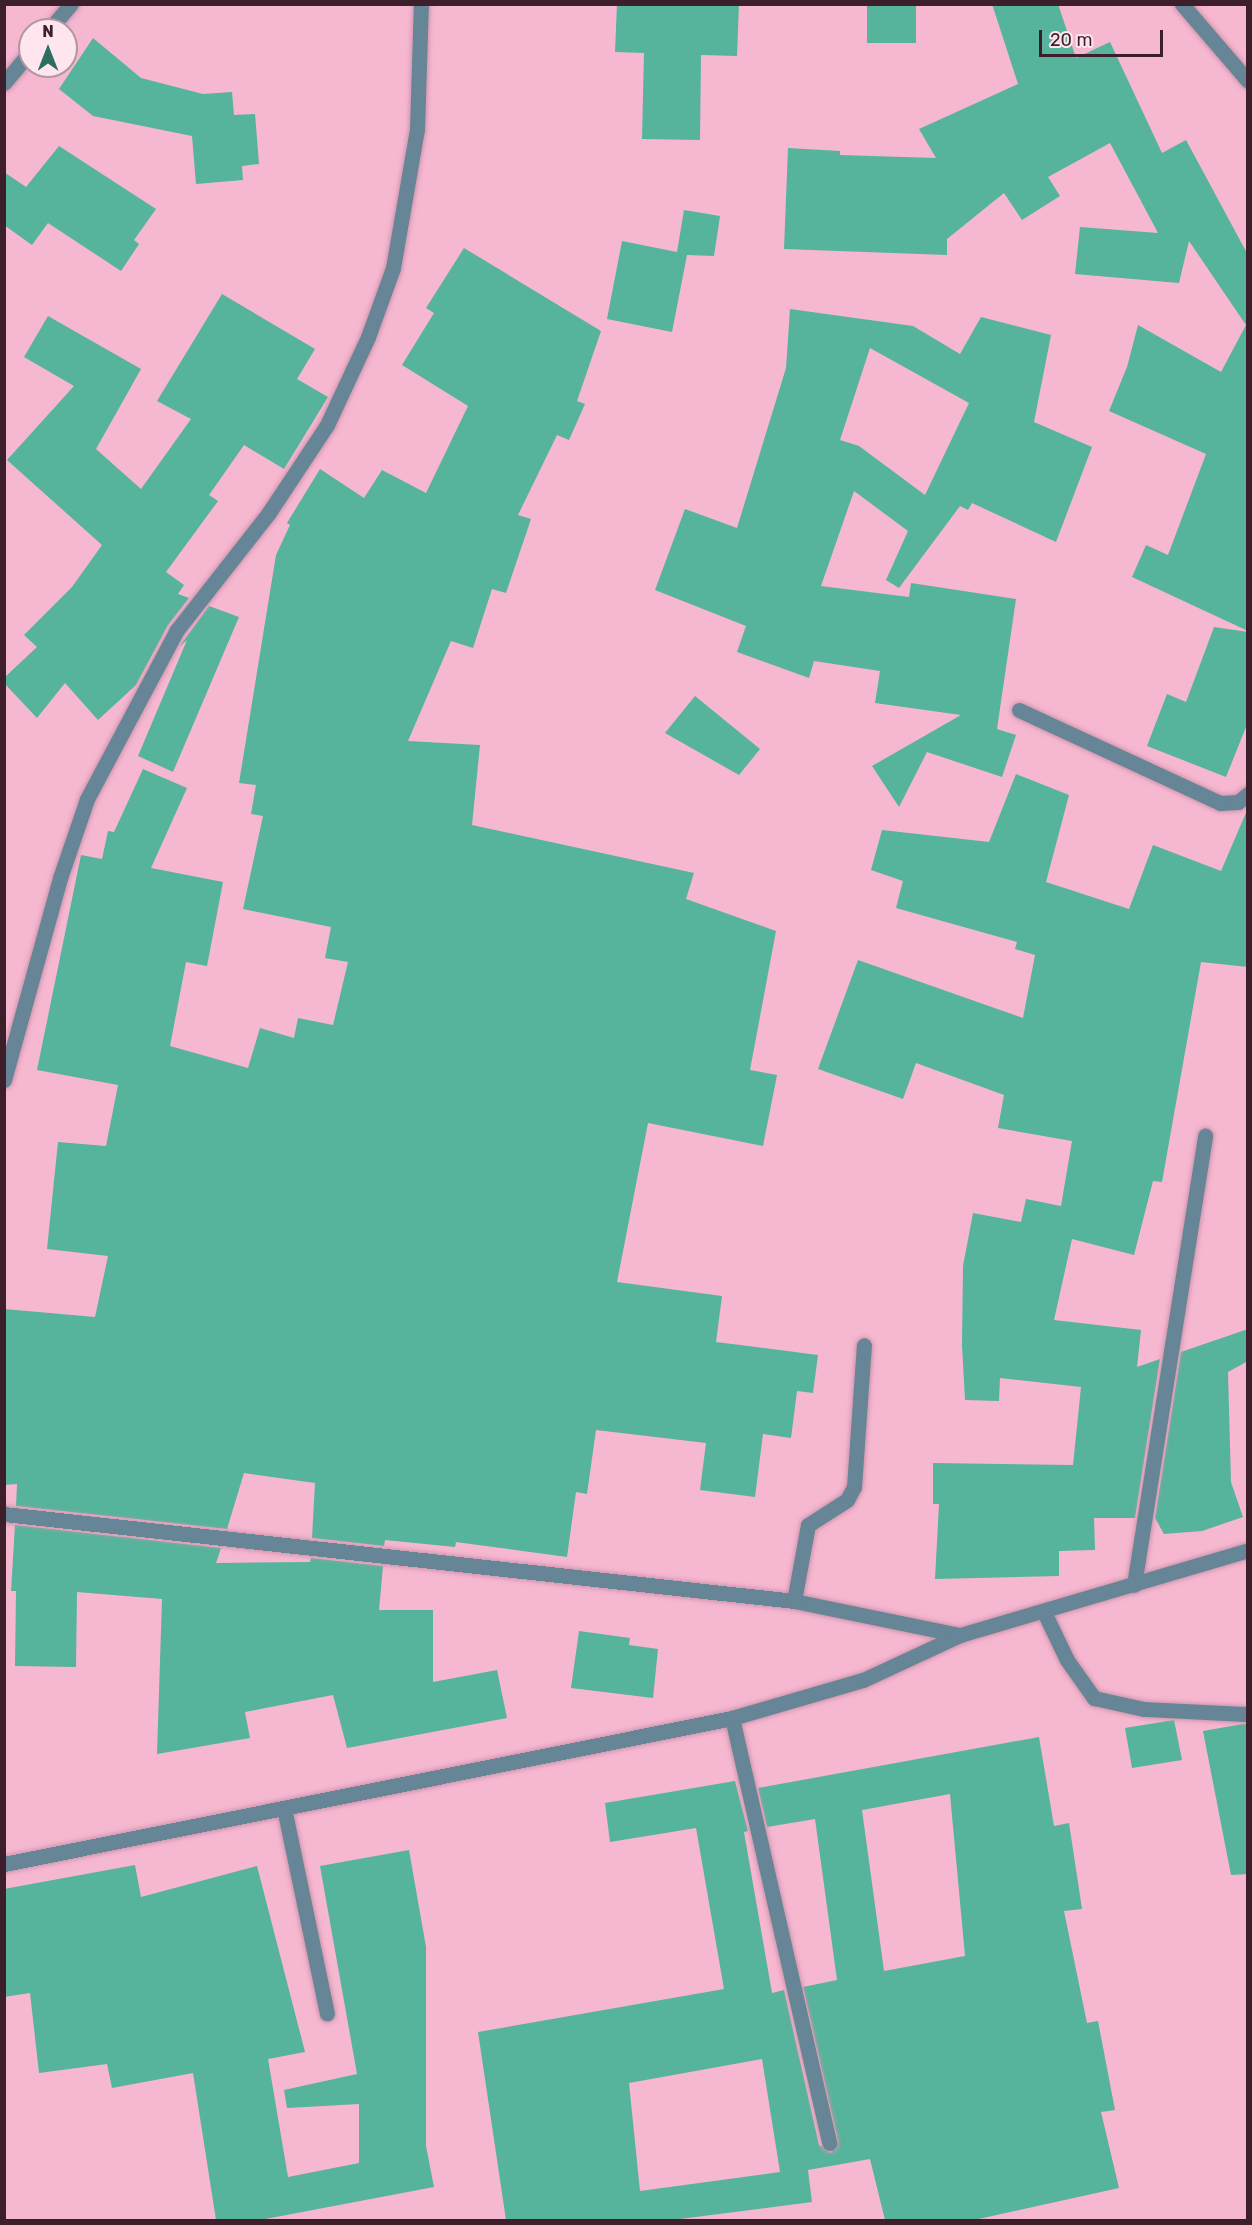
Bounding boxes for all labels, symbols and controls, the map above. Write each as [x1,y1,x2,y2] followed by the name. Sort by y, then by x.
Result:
[18,18,78,78] north arrow
[1042,18,1166,56] scale bar
[42,22,54,41] text: N
[1050,29,1092,51] text: 20 m

